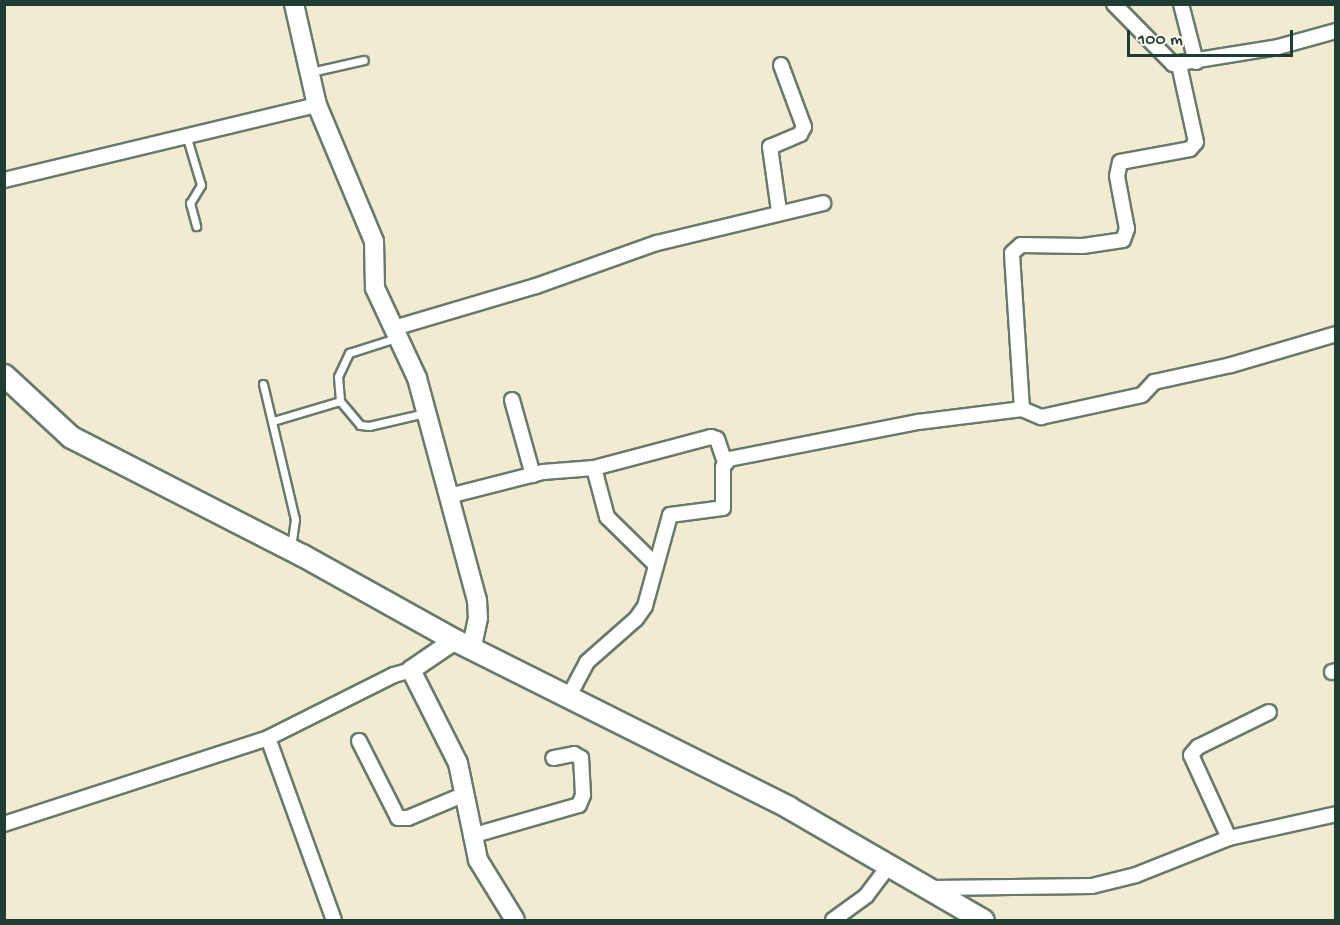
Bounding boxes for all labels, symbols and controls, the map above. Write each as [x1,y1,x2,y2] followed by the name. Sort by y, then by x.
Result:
[1130,18,1296,56] scale bar
[1138,30,1183,51] text: 100 m

